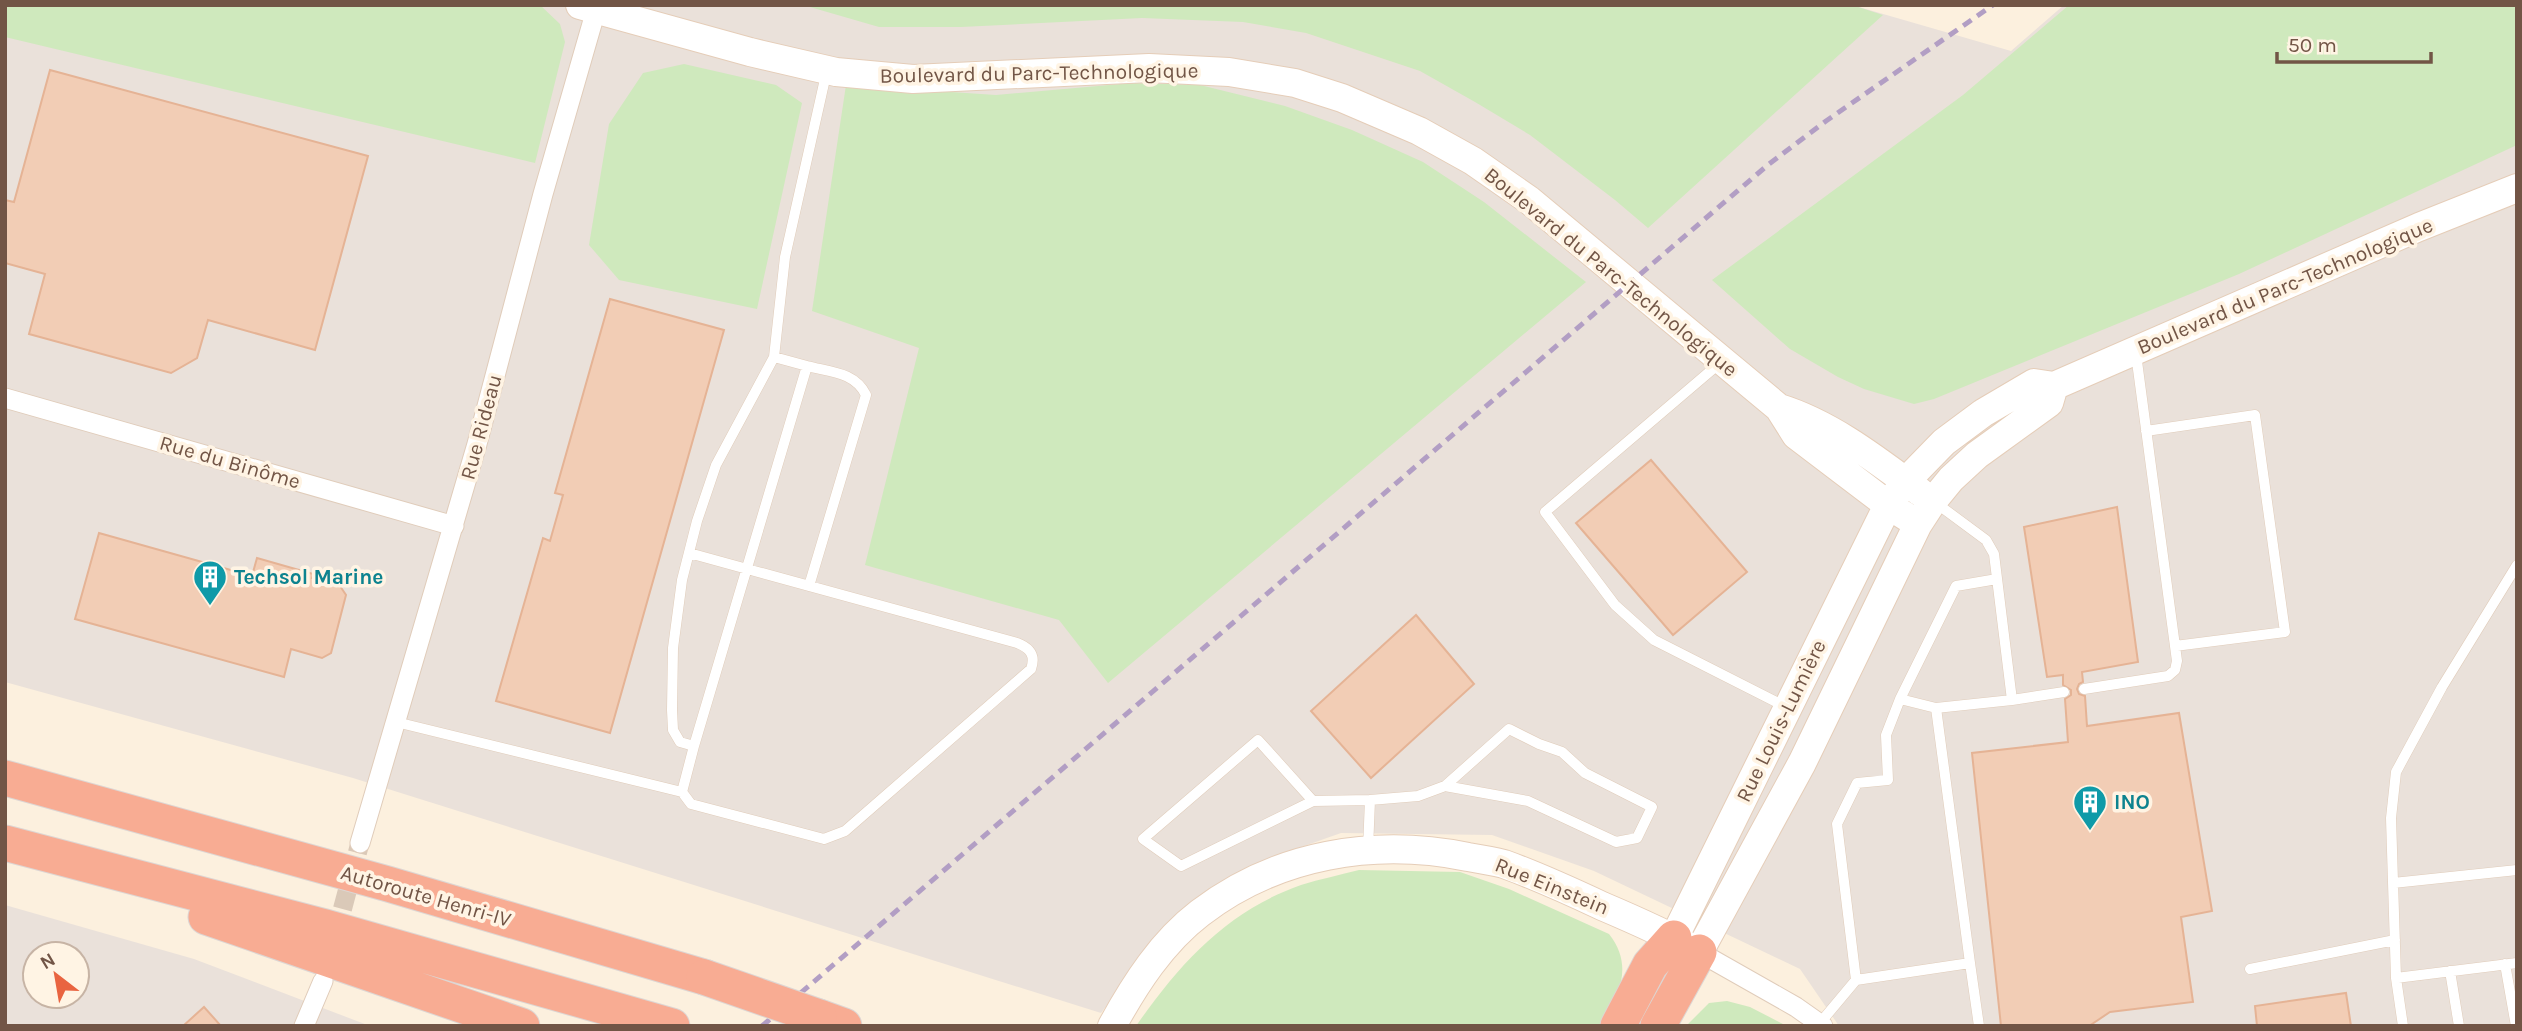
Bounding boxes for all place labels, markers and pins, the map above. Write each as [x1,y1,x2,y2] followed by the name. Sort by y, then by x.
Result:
[191,558,229,607] building icon: Techsol Marine
[234,565,383,589] place label: Techsol Marine
[2071,783,2109,832] building icon: INO
[2114,790,2150,814] place label: INO

